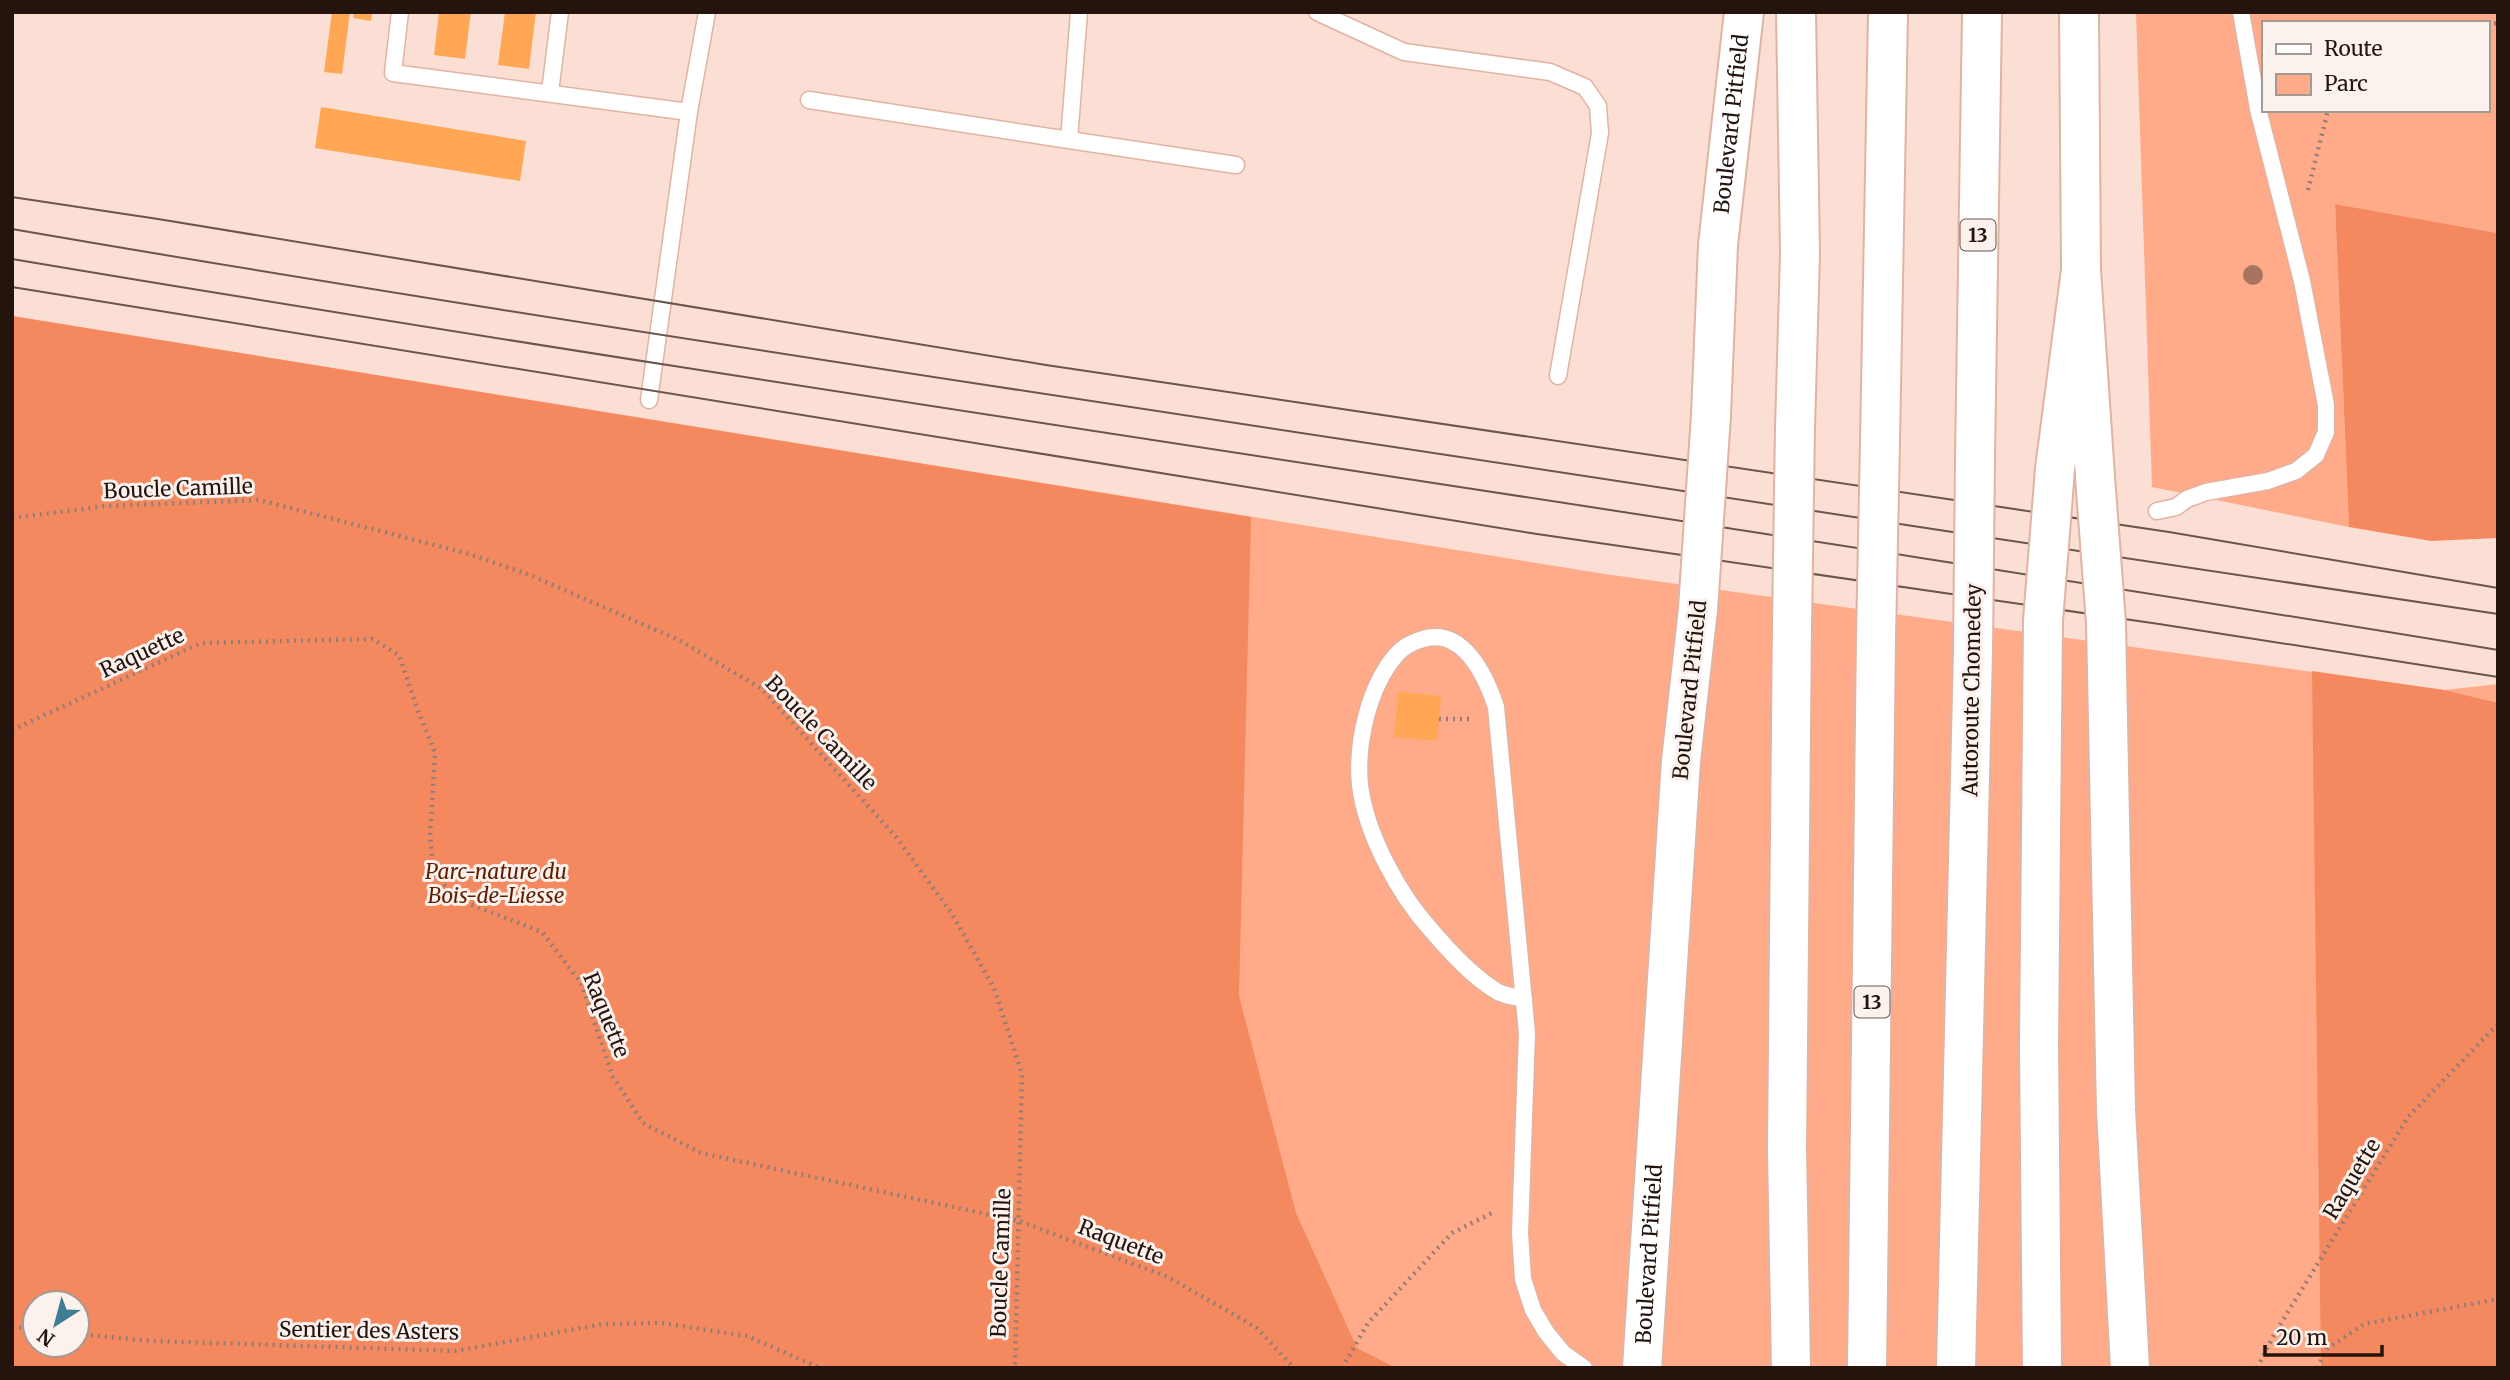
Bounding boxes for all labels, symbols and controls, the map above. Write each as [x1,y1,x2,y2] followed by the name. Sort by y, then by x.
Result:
[2262,21,2489,112] legend
[1708,32,1754,215] street label: Boulevard Pitfield
[2324,35,2382,62] text: Route
[2324,70,2368,97] text: Parc
[1960,219,1996,250] road number: 13
[103,472,253,505] street label: Boucle Camille
[1956,583,1987,798] street label: Autoroute Chomedey
[1667,598,1712,781] street label: Boulevard Pitfield
[95,621,188,684] street label: Raquette
[760,670,883,796] street label: Boucle Camille
[425,858,567,909] park label: Parc-nature du Bois-de-Liesse
[577,968,636,1061] street label: Raquette
[1854,986,1890,1018] road number: 13
[2317,1133,2386,1224] street label: Raquette
[1630,1163,1668,1345] street label: Boulevard Pitfield
[984,1188,1017,1338] street label: Boucle Camille
[1075,1213,1168,1270] street label: Raquette
[21,1289,91,1359] north arrow
[2265,1314,2382,1358] scale bar
[279,1315,459,1346] street label: Sentier des Asters
[33,1324,59,1352] text: N
[2276,1324,2328,1351] text: 20 m

